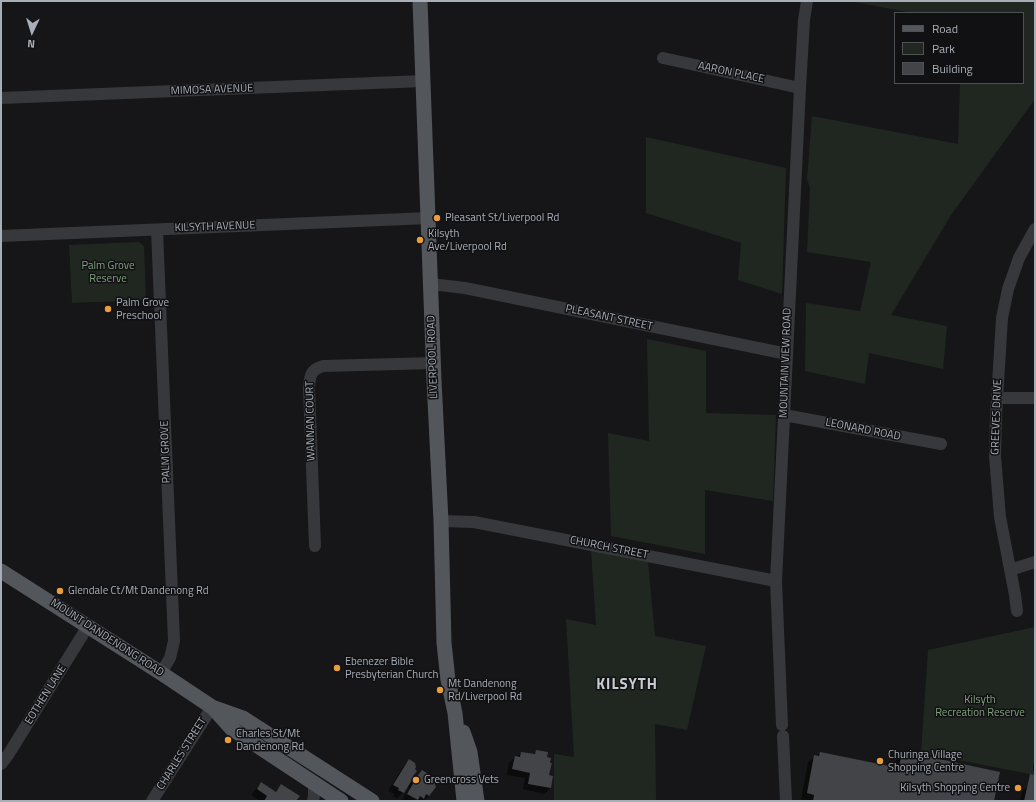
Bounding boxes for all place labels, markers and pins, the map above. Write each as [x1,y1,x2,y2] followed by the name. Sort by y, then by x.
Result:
[445,211,559,225] place label: Pleasant St/Liverpool Rd
[432,213,442,223] marker: Pleasant St/Liverpool Rd
[428,227,507,253] place label: Kilsyth Ave/Liverpool Rd
[415,235,425,245] marker: Kilsyth Ave/Liverpool Rd
[116,296,169,322] place label: Palm Grove Preschool
[103,304,113,314] marker: Palm Grove Preschool
[68,584,209,598] place label: Glendale Ct/Mt Dandenong Rd
[55,586,65,596] marker: Glendale Ct/Mt Dandenong Rd
[345,655,438,681] place label: Ebenezer Bible Presbyterian Church
[332,663,342,673] marker: Ebenezer Bible Presbyterian Church
[448,677,522,703] place label: Mt Dandenong Rd/Liverpool Rd
[435,685,445,695] marker: Mt Dandenong Rd/Liverpool Rd
[236,727,304,753] place label: Charles St/Mt Dandenong Rd
[223,735,233,745] marker: Charles St/Mt Dandenong Rd
[888,748,964,774] place label: Churinga Village Shopping Centre
[875,756,885,766] marker: Churinga Village Shopping Centre
[424,773,499,787] place label: Greencross Vets
[411,775,421,785] marker: Greencross Vets
[900,781,1010,795] place label: Kilsyth Shopping Centre
[1013,783,1023,793] marker: Kilsyth Shopping Centre

